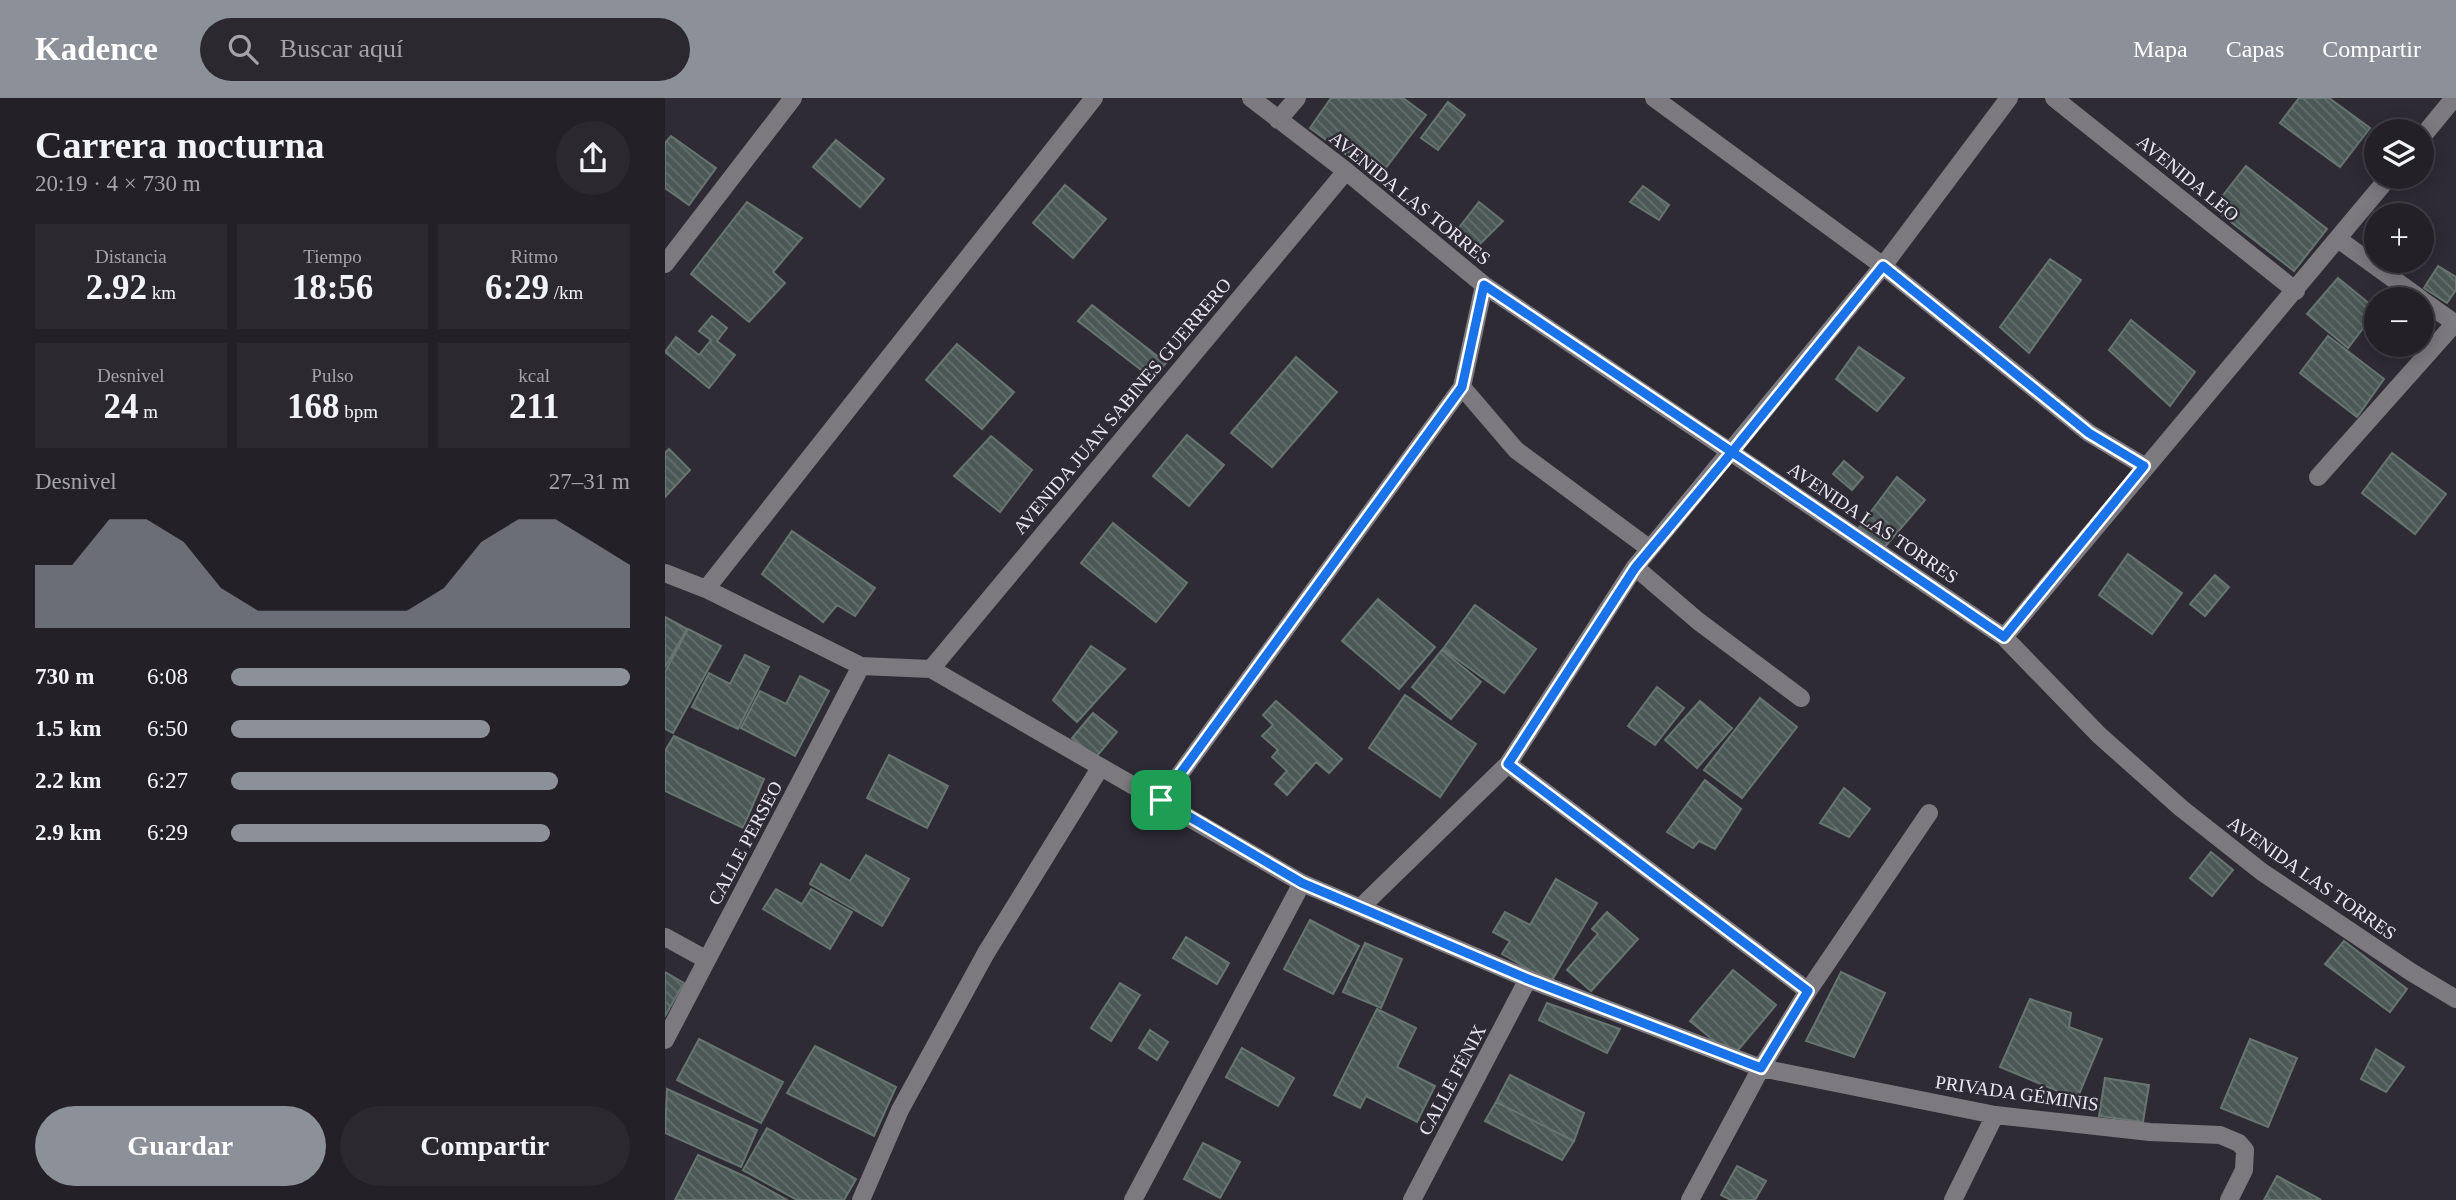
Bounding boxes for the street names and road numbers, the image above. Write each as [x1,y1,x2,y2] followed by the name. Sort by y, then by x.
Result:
[1325,127,1495,269] street label: AVENIDA LAS TORRES
[2133,131,2243,225] street label: AVENIDA LEO
[1009,274,1235,538] street label: AVENIDA JUAN SABINES GUERRERO
[1784,458,1962,588] street label: AVENIDA LAS TORRES
[704,778,786,908] street label: CALLE PERSEO
[2224,812,2400,944] street label: AVENIDA LAS TORRES
[1414,1021,1490,1139] street label: CALLE FÉNIX
[1934,1071,2100,1115] street label: PRIVADA GÉMINIS

